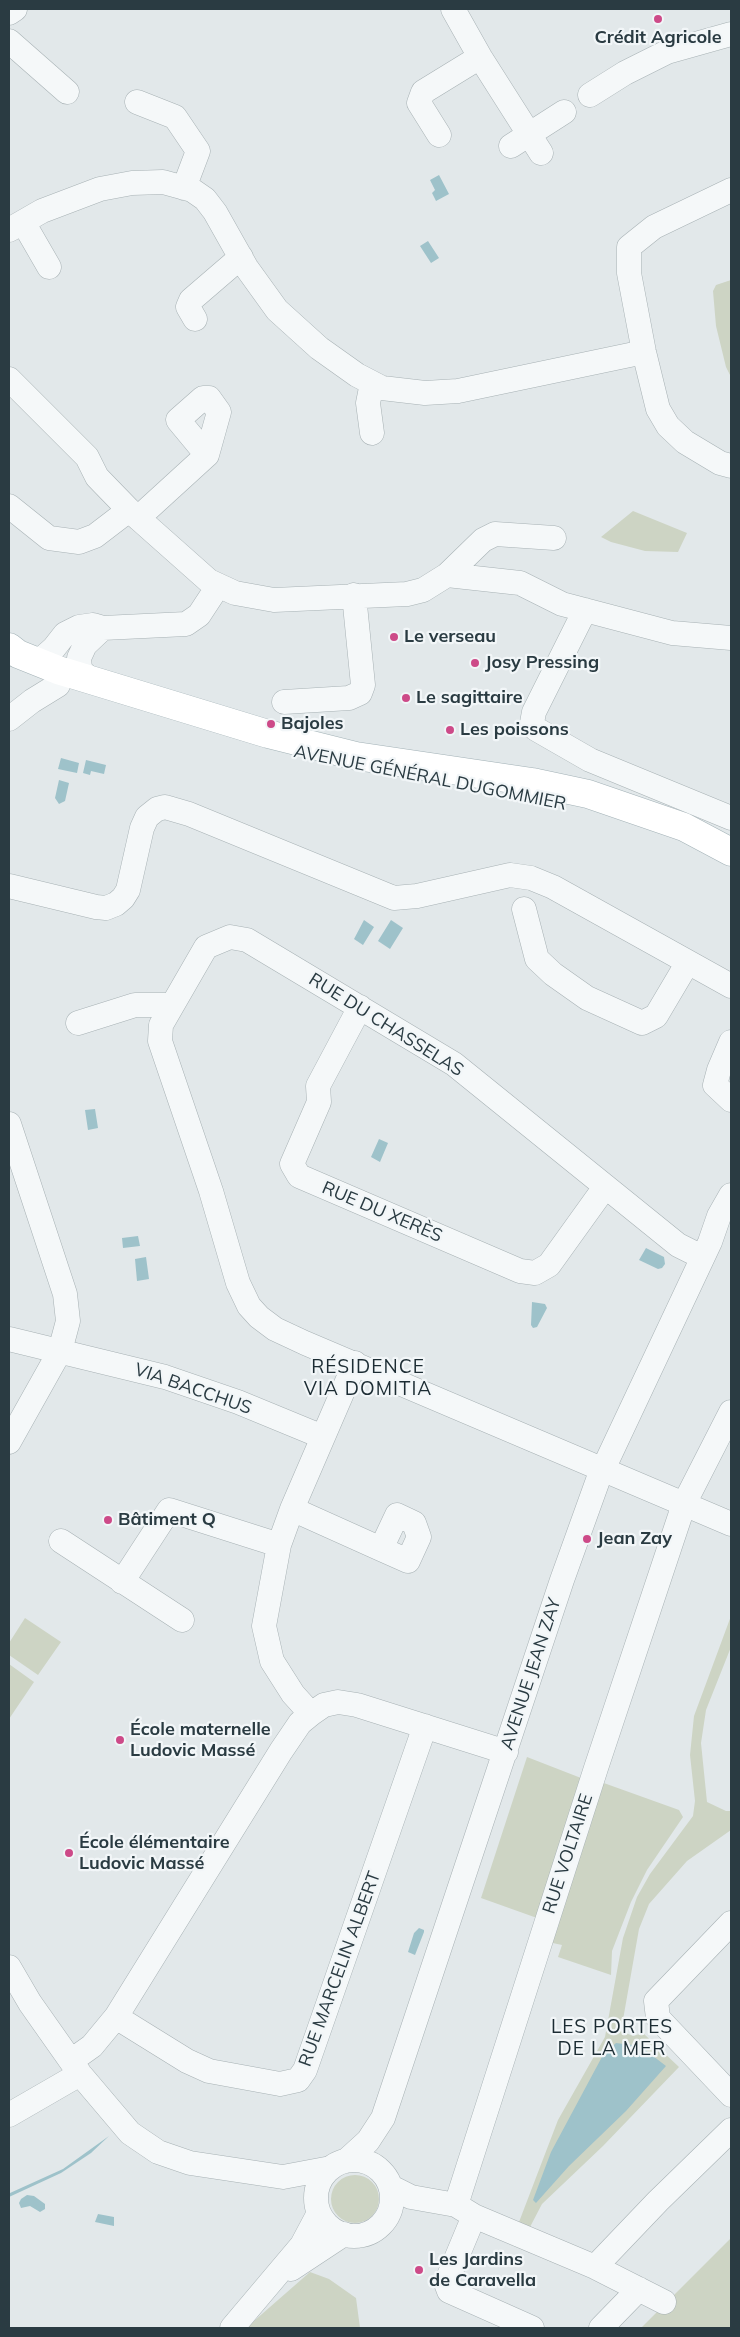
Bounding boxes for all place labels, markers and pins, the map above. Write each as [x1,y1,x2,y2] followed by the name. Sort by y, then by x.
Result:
[652,13,664,25] marker: Crédit Agricole
[594,27,722,49] place label: Crédit Agricole
[404,626,496,648] place label: Le verseau
[388,631,400,643] marker: Le verseau
[485,652,599,674] place label: Josy Pressing
[469,657,481,669] marker: Josy Pressing
[416,687,523,709] place label: Le sagittaire
[400,692,412,704] marker: Le sagittaire
[281,713,344,735] place label: Bajoles
[265,718,277,730] marker: Bajoles
[460,719,569,741] place label: Les poissons
[444,724,456,736] marker: Les poissons
[118,1509,216,1531] place label: Bâtiment Q
[102,1514,114,1526] marker: Bâtiment Q
[597,1528,672,1550] place label: Jean Zay
[581,1533,593,1545] marker: Jean Zay
[130,1719,271,1762] place label: École maternelle Ludovic Massé
[114,1734,126,1746] marker: École maternelle Ludovic Massé
[79,1832,229,1875] place label: École élémentaire Ludovic Massé
[63,1847,75,1859] marker: École élémentaire Ludovic Massé
[429,2249,536,2292] place label: Les Jardins de Caravella
[413,2264,425,2276] marker: Les Jardins de Caravella

